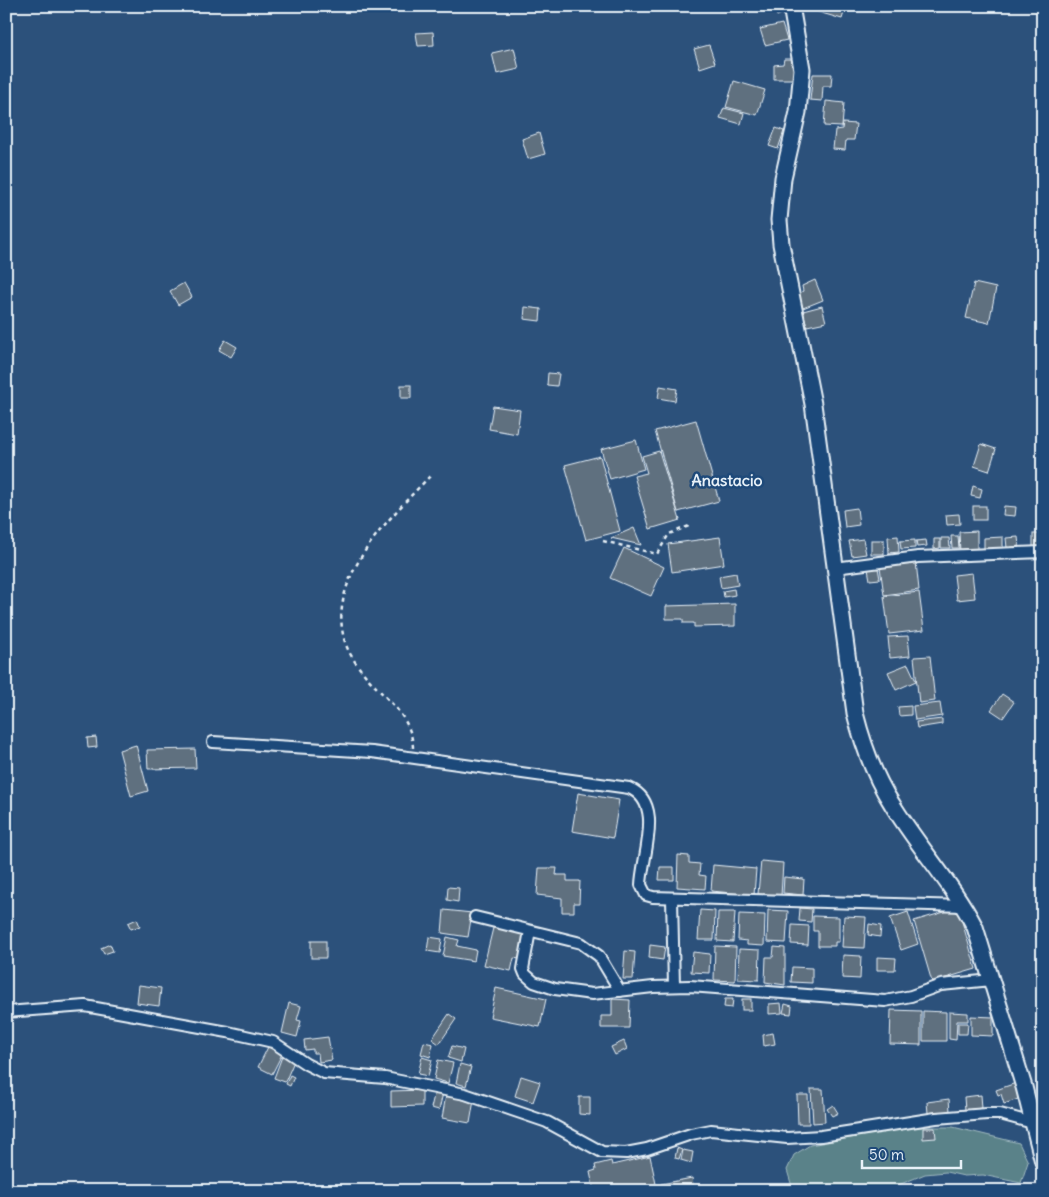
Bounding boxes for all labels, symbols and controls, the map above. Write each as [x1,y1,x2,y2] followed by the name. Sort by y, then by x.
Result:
[691,470,763,490] district label: Anastacio
[862,1137,960,1169] scale bar
[869,1145,904,1164] text: 50 m

